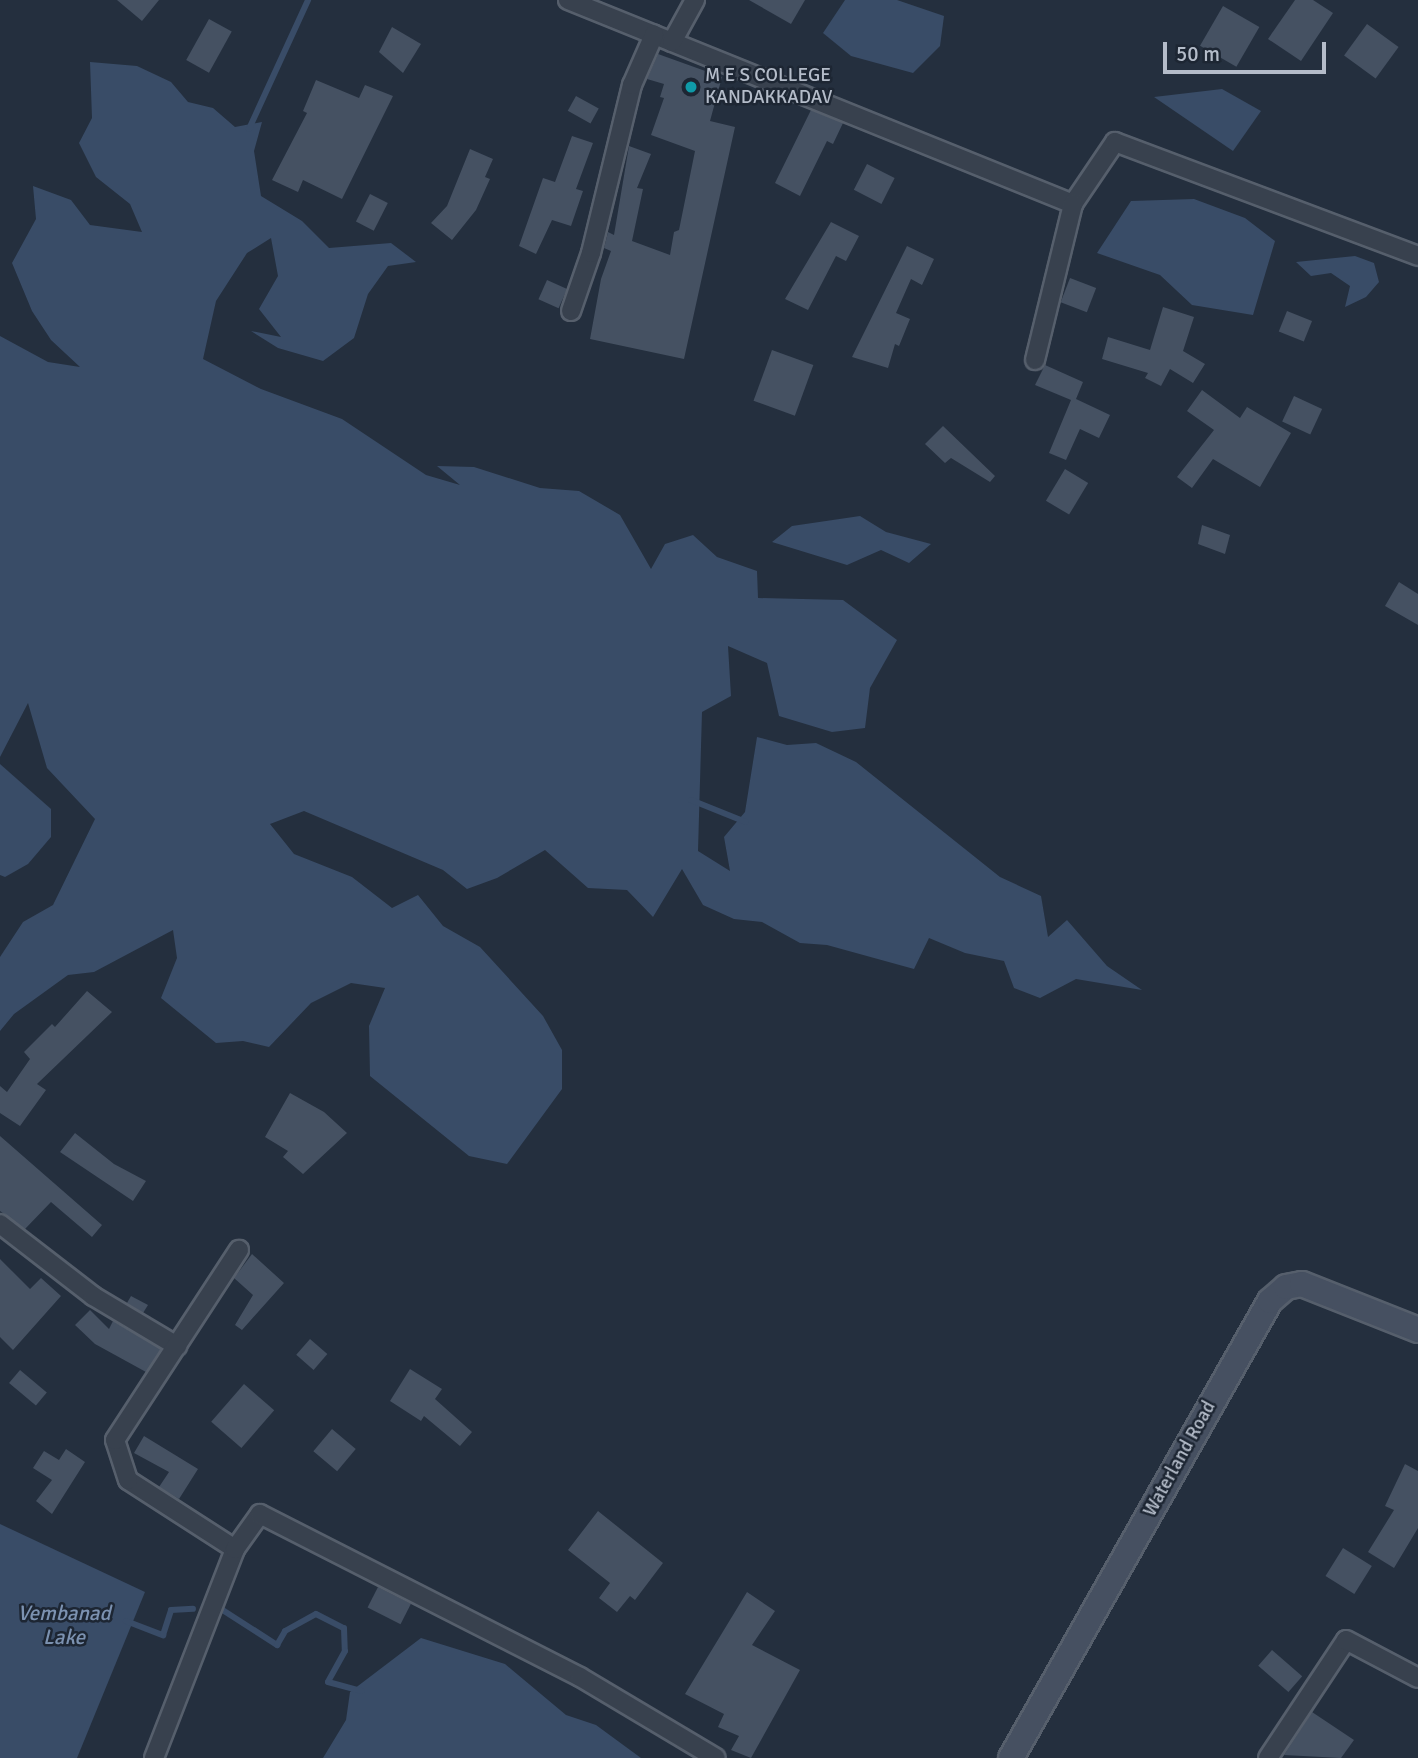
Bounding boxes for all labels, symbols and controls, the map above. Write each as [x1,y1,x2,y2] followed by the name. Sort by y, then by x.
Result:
[1166,28,1329,72] scale bar
[1176,41,1220,67] text: 50 m
[705,65,832,109] place label: M E S COLLEGE KANDAKKADAV
[683,79,699,95] marker: M E S COLLEGE KANDAKKADAV
[1139,1397,1221,1521] street label: Waterland Road
[17,1600,111,1650] water label: Vembanad Lake

